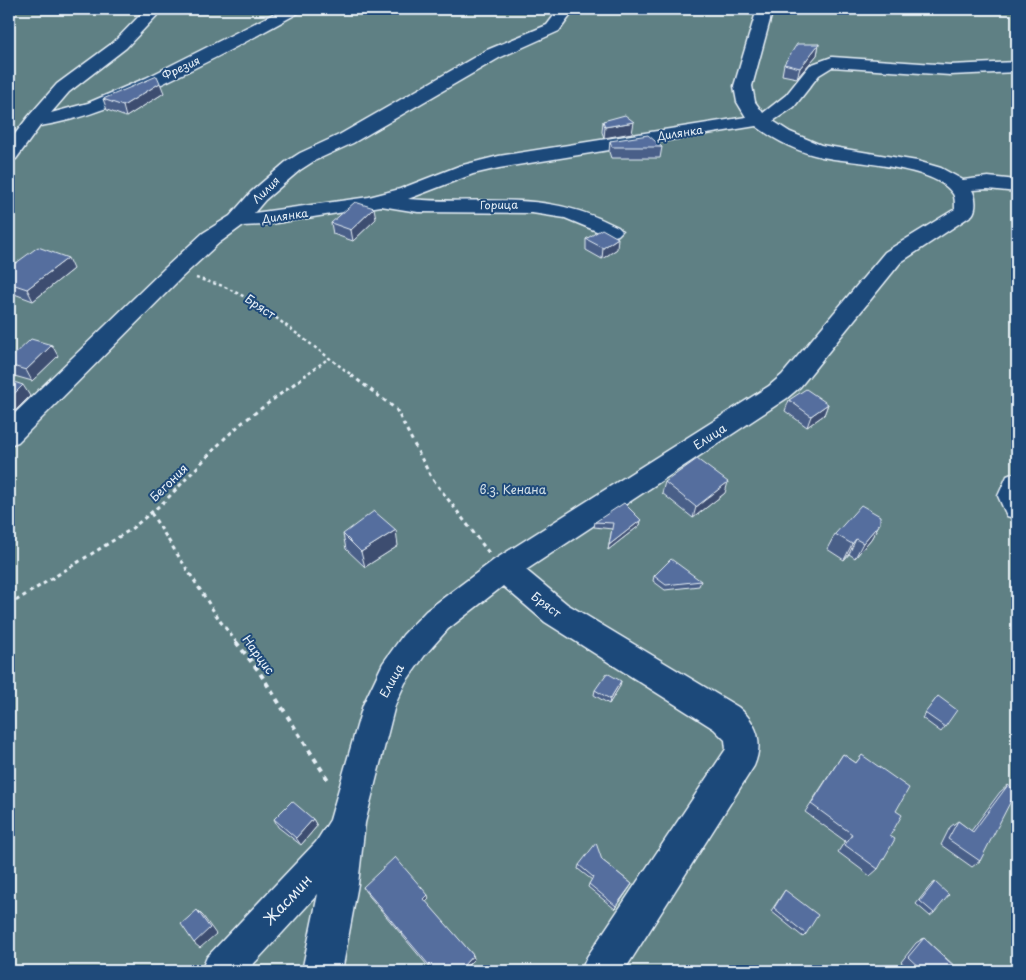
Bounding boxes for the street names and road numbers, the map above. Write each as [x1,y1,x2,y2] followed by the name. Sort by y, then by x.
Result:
[159,51,203,84] street label: Фрезия
[655,120,704,145] street label: Дилянка
[248,172,283,207] street label: Лилия
[480,196,518,213] street label: Горица
[260,204,309,227] street label: Дилянка
[242,289,280,323] street label: Бряст
[689,418,730,454] street label: Елица
[145,459,191,505] street label: Бегония
[528,587,566,622] street label: Бряст
[238,631,279,678] street label: Нарцис
[374,660,408,701] street label: Елица
[257,868,316,930] street label: Жасмин

